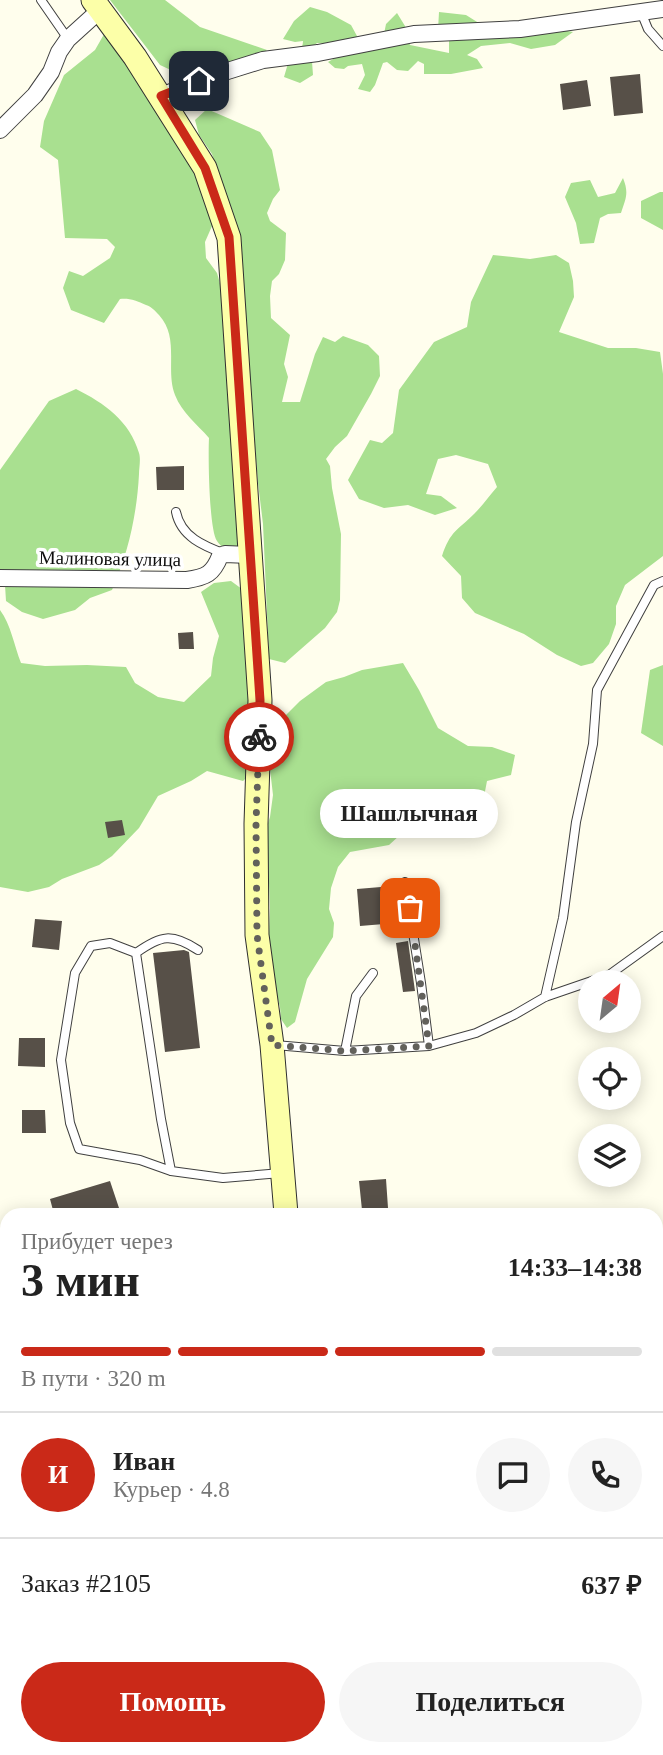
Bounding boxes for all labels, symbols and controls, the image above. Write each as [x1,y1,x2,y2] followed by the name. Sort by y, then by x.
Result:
[169,51,229,111] pin
[180,62,218,100] icon: home
[39,547,182,570] street label: Малиновая улица
[224,702,294,772] courier
[240,718,278,756] icon: bike
[321,789,499,838] callout: Шашлычная
[340,801,478,826] text: Шашлычная
[380,878,440,938] pin
[391,889,429,927] icon: bag
[578,970,640,1032] north arrow
[578,970,641,1187] map controls
[578,1047,641,1110] button: locate
[578,1124,641,1187] button: layers
[21,1229,173,1254] text: Прибудет через
[508,1253,642,1282] text: 14:33–14:38
[21,1255,140,1306] text: 3 мин
[21,1366,166,1391] text: В пути · 320 m
[476,1438,550,1512] button: chat
[568,1438,642,1512] button: phone
[113,1447,175,1476] text: Иван
[48,1460,68,1489] text: И
[113,1477,230,1502] text: Курьер · 4.8
[21,1569,151,1598] text: Заказ #2105
[581,1571,642,1600] text: 637 ₽
[21,1662,325,1742] button: Помощь
[339,1662,642,1742] button: Поделиться

